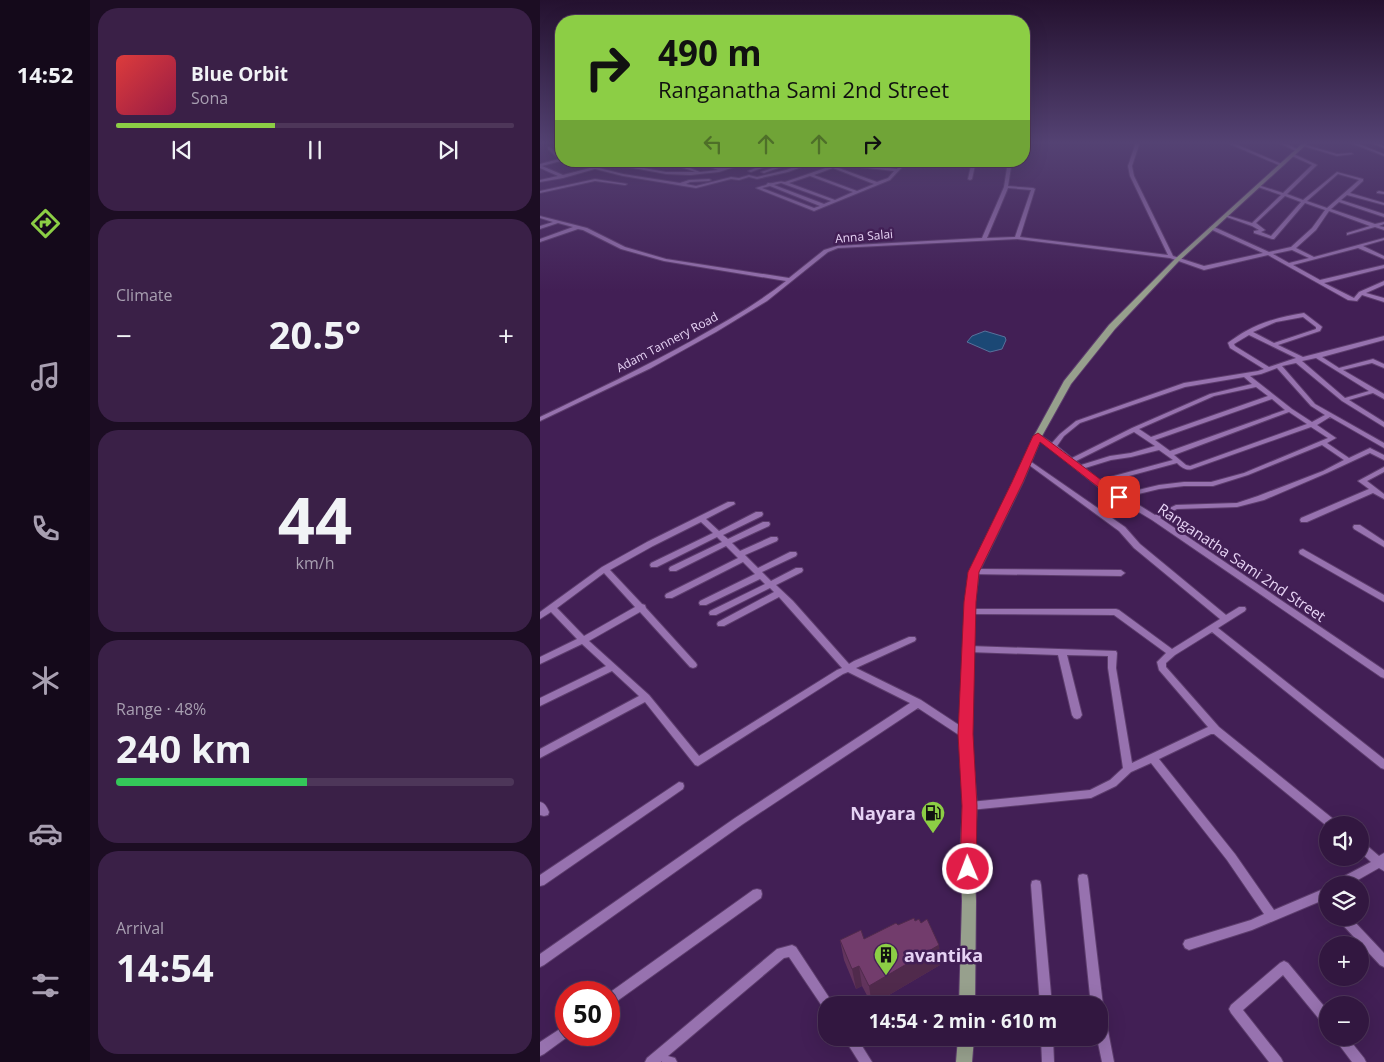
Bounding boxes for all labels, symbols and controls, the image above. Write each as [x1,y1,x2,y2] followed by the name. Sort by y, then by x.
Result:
[658,29,762,76] text: 490 m
[575,35,640,100] icon: right
[17,59,73,89] text: 14:52
[191,61,288,87] text: Blue Orbit
[658,74,949,104] text: Ranganatha Sami 2nd Street
[191,87,228,109] text: Sona
[699,130,727,158] icon: left
[752,130,780,158] icon: ahead
[805,130,833,158] icon: ahead
[858,130,886,158] icon: right
[168,136,196,164] icon: previous
[301,136,329,164] icon: pause
[434,136,462,164] icon: next
[28,206,63,241] icon: directions
[834,225,894,247] street label: Anna Salai
[116,284,173,306] text: Climate
[269,308,361,360] text: 20.5°
[613,308,721,376] street label: Adam Tannery Road
[116,316,132,354] text: −
[498,316,514,354] text: +
[28,359,63,394] icon: music
[278,475,352,563] text: 44
[1098,476,1140,518] pin
[1105,483,1133,511] icon: arrive
[1154,498,1330,626] street label: Ranganatha Sami 2nd Street
[28,511,63,546] icon: phone
[296,552,334,574] text: km/h
[28,663,63,698] icon: climate
[116,698,206,720] text: Range · 48%
[116,722,252,774] text: 240 km
[920,800,946,834] fuel station icon: Nayara
[850,801,916,825] place label: Nayara
[28,816,63,851] icon: car
[1319,816,1369,1046] map controls
[1319,816,1369,866] button: sound
[941,842,993,894] position arrow
[1319,876,1369,926] button: layers
[116,917,164,939] text: Arrival
[1319,936,1369,986] button: +
[116,941,214,993] text: 14:54
[873,942,899,976] building icon: avantika
[904,943,983,967] place label: avantika
[28,968,63,1003] icon: filters
[555,981,620,1046] speed limit sign: 50
[1319,996,1369,1046] button: −
[869,1008,1057,1034] text: 14:54 · 2 min · 610 m

